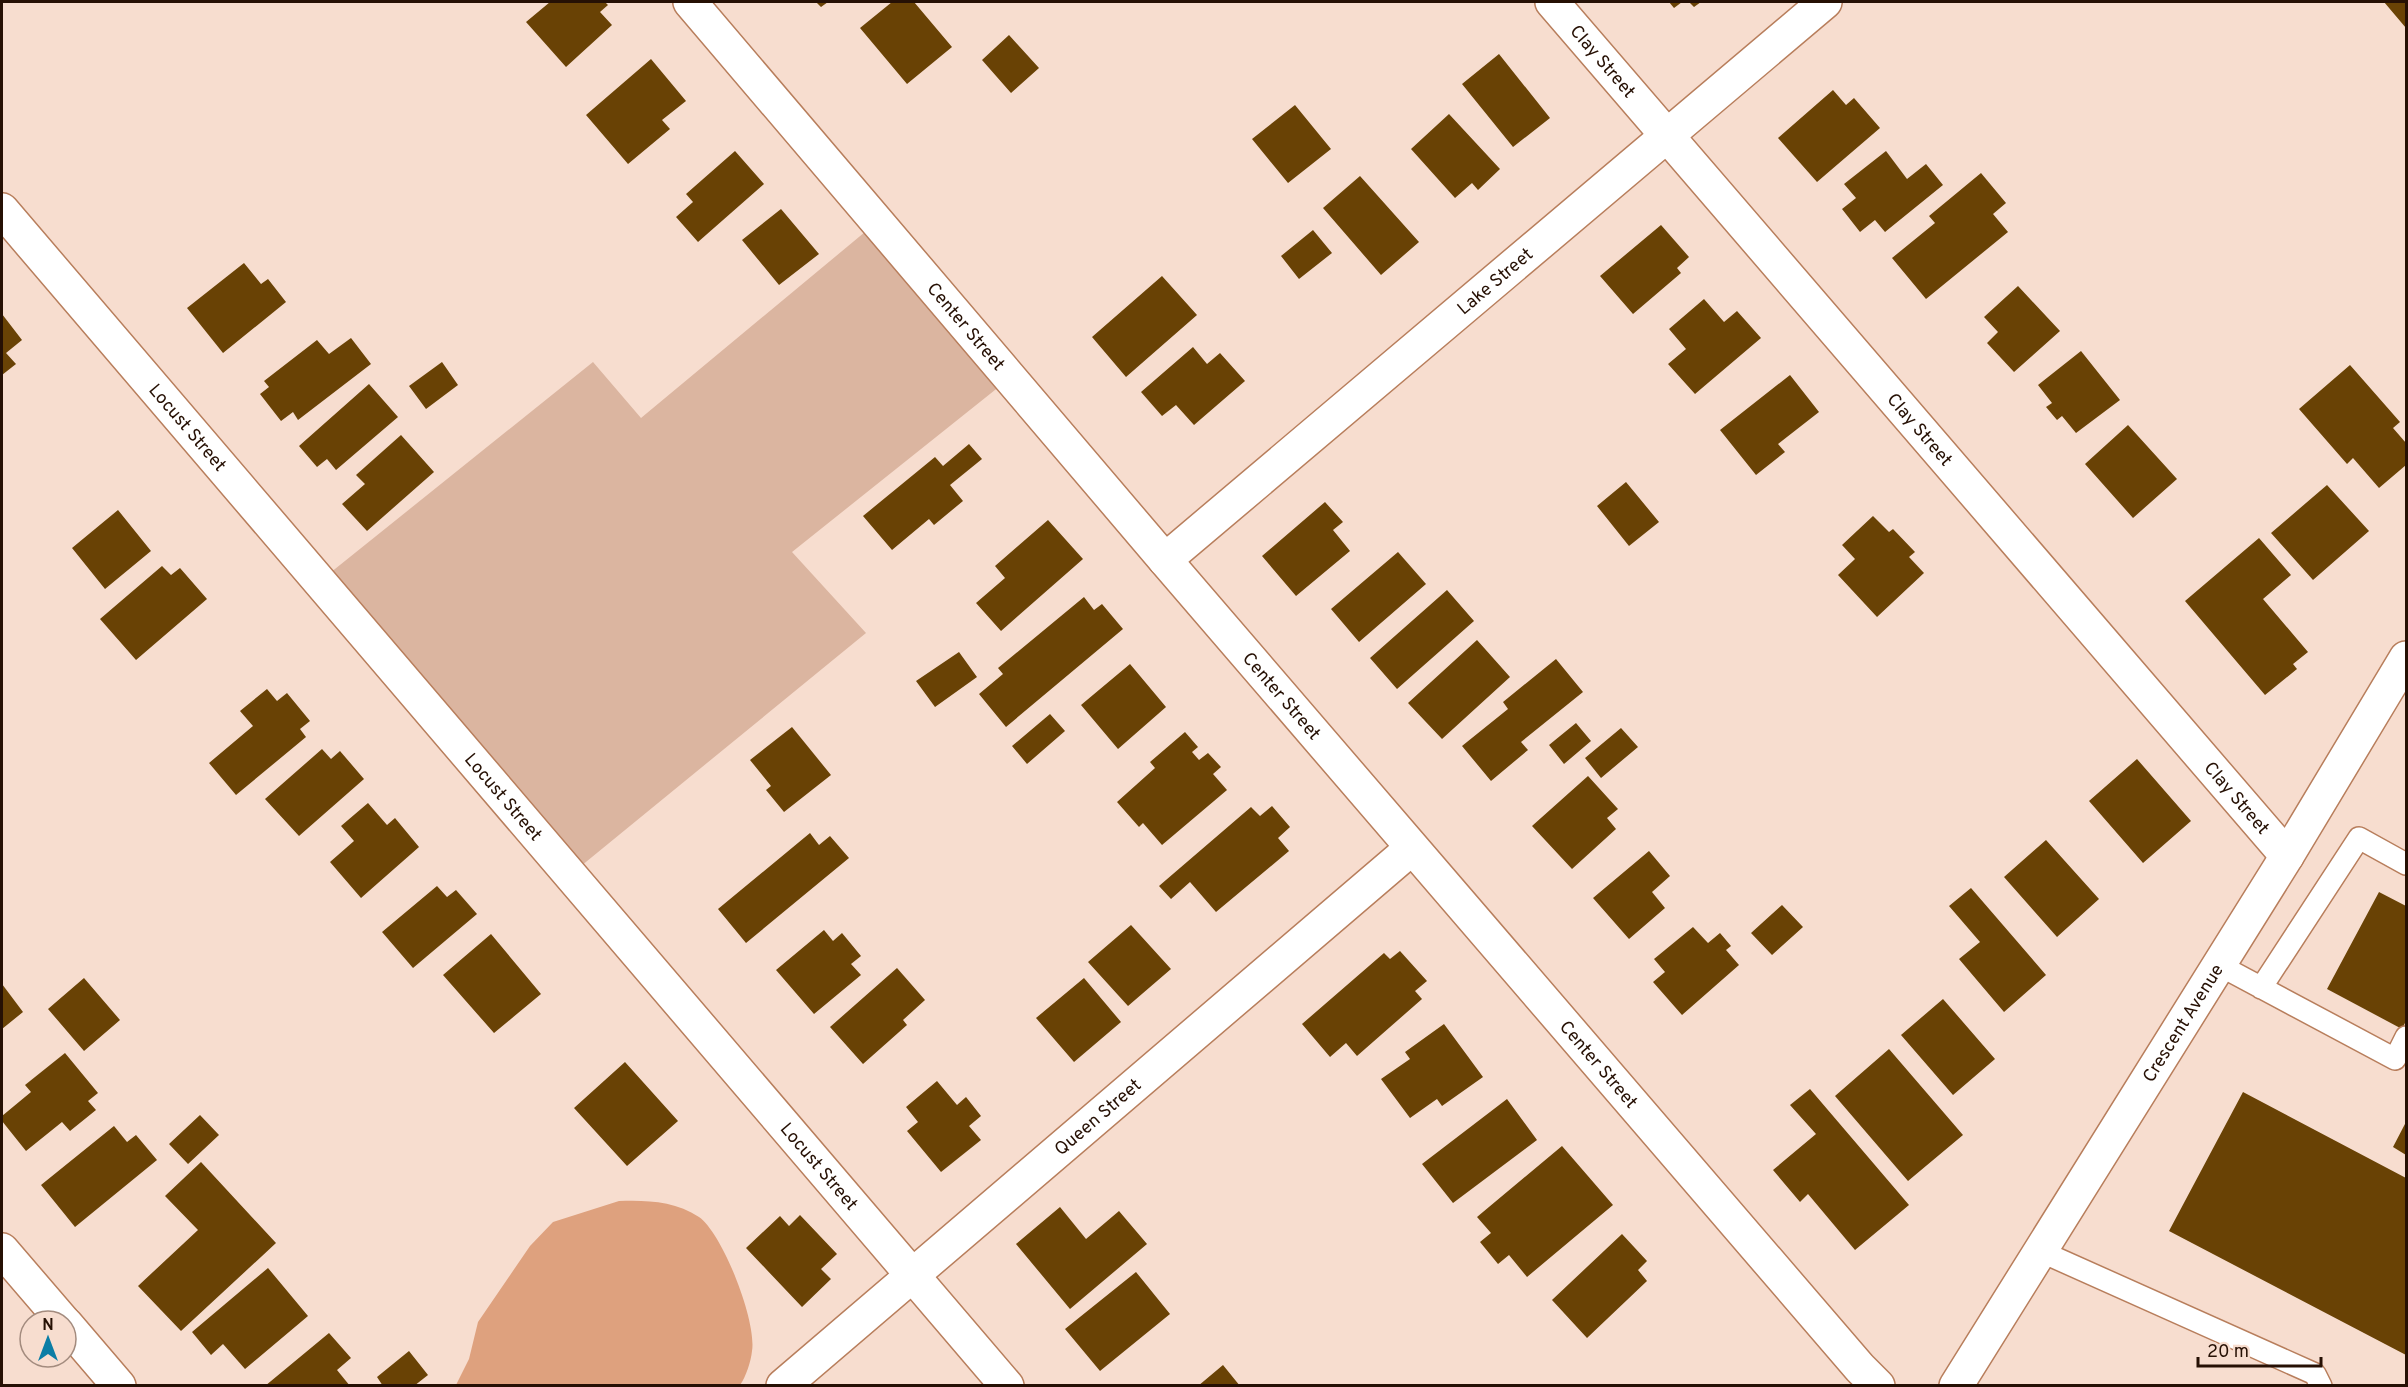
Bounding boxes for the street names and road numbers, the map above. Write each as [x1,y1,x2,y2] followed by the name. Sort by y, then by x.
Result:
[1564,21,1640,103] street label: Clay Street
[1453,244,1538,321] street label: Lake Street
[921,278,1009,376] street label: Center Street
[143,380,231,477] street label: Locust Street
[1881,389,1957,472] street label: Clay Street
[1237,648,1325,746] street label: Center Street
[458,749,546,846] street label: Locust Street
[2198,758,2274,840] street label: Clay Street
[2138,960,2230,1087] street label: Crescent Avenue
[1553,1017,1642,1114] street label: Center Street
[1050,1075,1147,1162] street label: Queen Street
[774,1119,862,1216] street label: Locust Street

